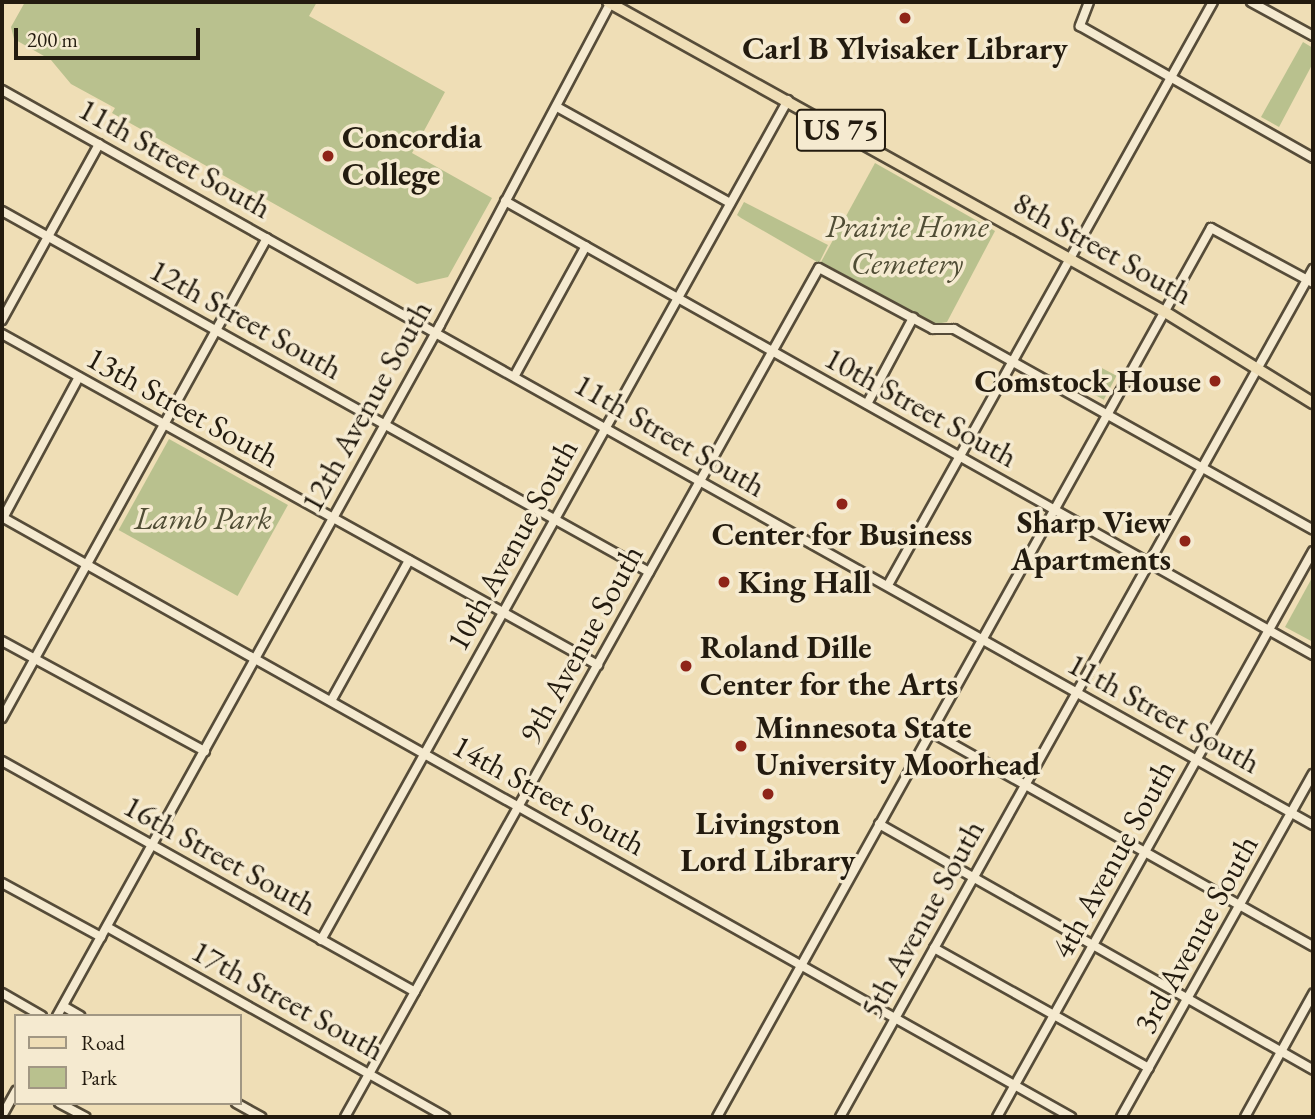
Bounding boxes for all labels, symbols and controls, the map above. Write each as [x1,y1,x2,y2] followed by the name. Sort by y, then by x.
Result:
[897,10,913,26] marker: Carl B Ylvisaker Library
[18,14,203,58] scale bar
[27,26,78,53] text: 200 m
[742,29,1068,67] place label: Carl B Ylvisaker Library
[72,89,278,227] street label: 11th Street South
[796,104,886,156] road number: US 75
[342,119,482,194] place label: Concordia College
[320,148,336,164] marker: Concordia College
[1007,183,1199,313] street label: 8th Street South
[825,208,989,283] park label: Prairie Home Cemetery
[143,250,349,388] street label: 12th Street South
[292,293,440,519] street label: 12th Avenue South
[80,338,286,476] street label: 13th Street South
[818,338,1024,476] street label: 10th Street South
[975,362,1201,400] place label: Comstock House
[568,365,772,505] street label: 11th Street South
[1207,373,1223,389] marker: Comstock House
[438,432,586,658] street label: 10th Avenue South
[834,496,850,512] marker: Center for Business
[134,499,272,537] park label: Lamb Park
[1011,504,1171,579] place label: Sharp View Apartments
[712,515,972,553] place label: Center for Business
[1177,533,1193,549] marker: Sharp View Apartments
[511,538,651,750] street label: 9th Avenue South
[738,563,871,601] place label: King Hall
[716,574,732,590] marker: King Hall
[700,629,958,704] place label: Roland Dille Center for the Arts
[1061,644,1267,782] street label: 11th Street South
[678,658,694,674] marker: Roland Dille Center for the Arts
[755,709,1041,784] place label: Minnesota State University Moorhead
[446,726,652,864] street label: 14th Street South
[733,738,749,754] marker: Minnesota State University Moorhead
[1043,753,1183,965] street label: 4th Avenue South
[117,786,323,924] street label: 16th Street South
[760,786,776,802] marker: Livingston Lord Library
[681,805,855,880] place label: Livingston Lord Library
[852,813,992,1025] street label: 5th Avenue South
[1126,828,1266,1040] street label: 3rd Avenue South
[185,931,391,1069] street label: 17th Street South
[14,1014,242,1105] legend
[81,1029,125,1056] text: Road
[81,1064,117,1091] text: Park

